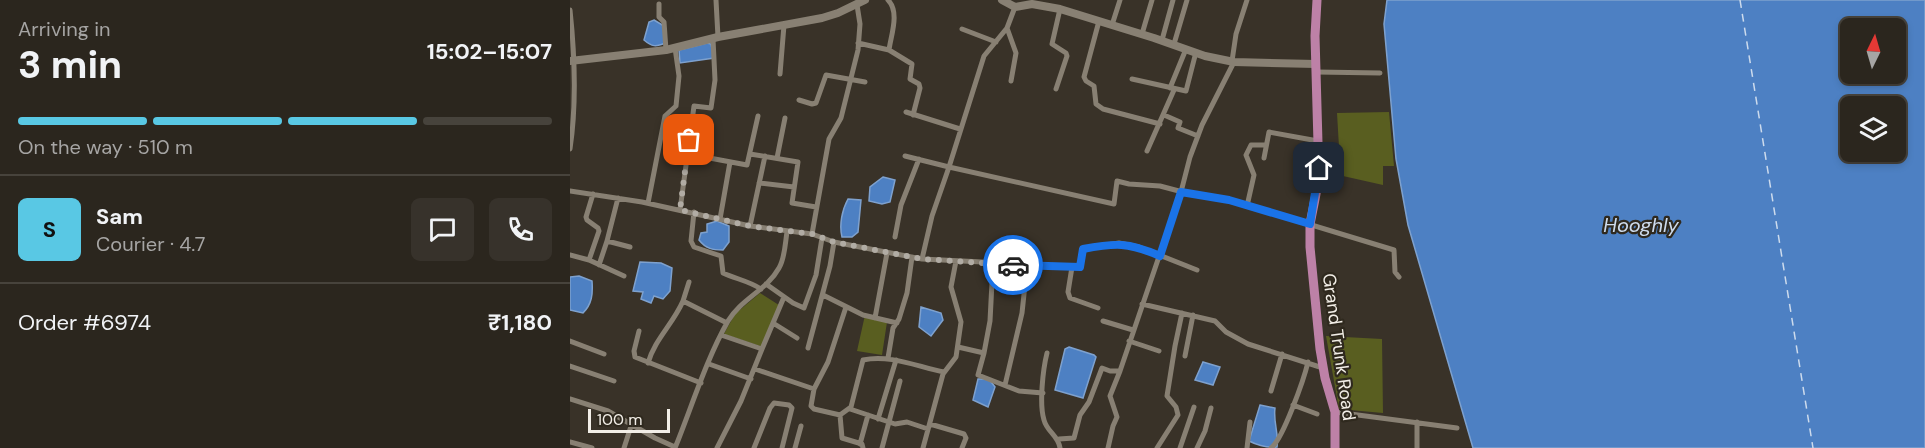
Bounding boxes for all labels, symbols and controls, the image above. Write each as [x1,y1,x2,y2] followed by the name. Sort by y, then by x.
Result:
[18,16,110,42] text: Arriving in
[1840,18,1906,84] north arrow
[1840,18,1906,162] map controls
[427,37,552,66] text: 15:02–15:07
[18,39,122,90] text: 3 min
[1840,96,1906,162] button: layers
[663,114,714,165] pin
[672,123,705,156] icon: bag
[18,134,193,160] text: On the way · 510 m
[1293,142,1344,193] pin
[1302,151,1335,184] icon: home
[411,198,474,261] button: chat
[489,198,552,261] button: phone
[96,202,143,231] text: Sam
[1603,212,1680,238] water label: Hooghly
[43,215,56,244] text: S
[96,231,205,257] text: Courier · 4.7
[983,235,1043,295] courier
[997,249,1030,282] icon: car
[1317,272,1361,422] street label: Grand Trunk Road
[18,308,151,337] text: Order #6974
[488,308,552,337] text: ₹1,180
[588,406,670,434] scale bar
[597,409,642,430] text: 100 m

